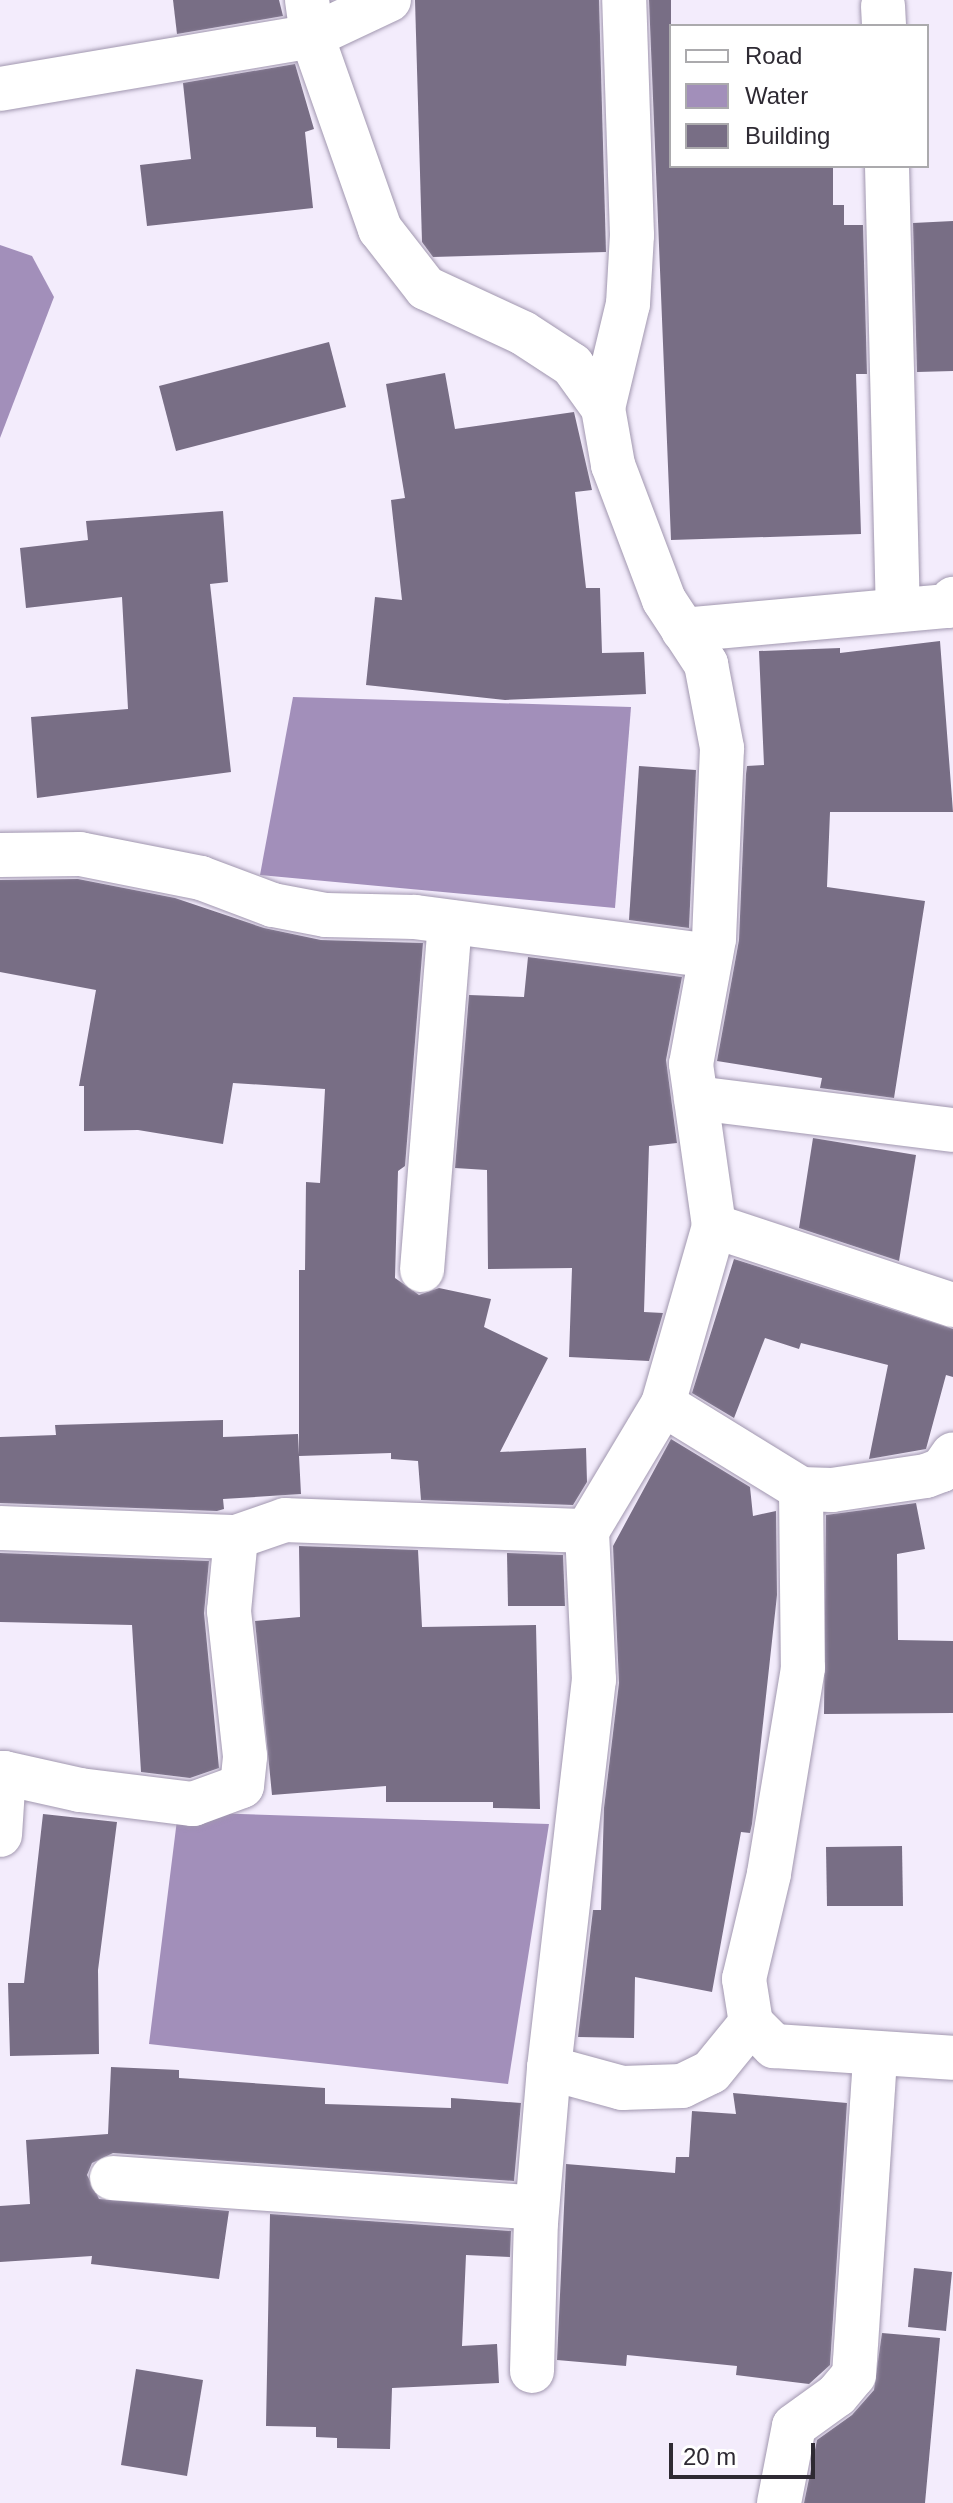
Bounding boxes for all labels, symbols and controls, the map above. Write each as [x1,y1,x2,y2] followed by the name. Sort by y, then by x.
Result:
[669,24,929,168] legend
[745,42,802,69] text: Road
[745,82,808,109] text: Water
[745,122,830,149] text: Building
[673,2427,819,2477] scale bar
[683,2443,736,2470] text: 20 m

